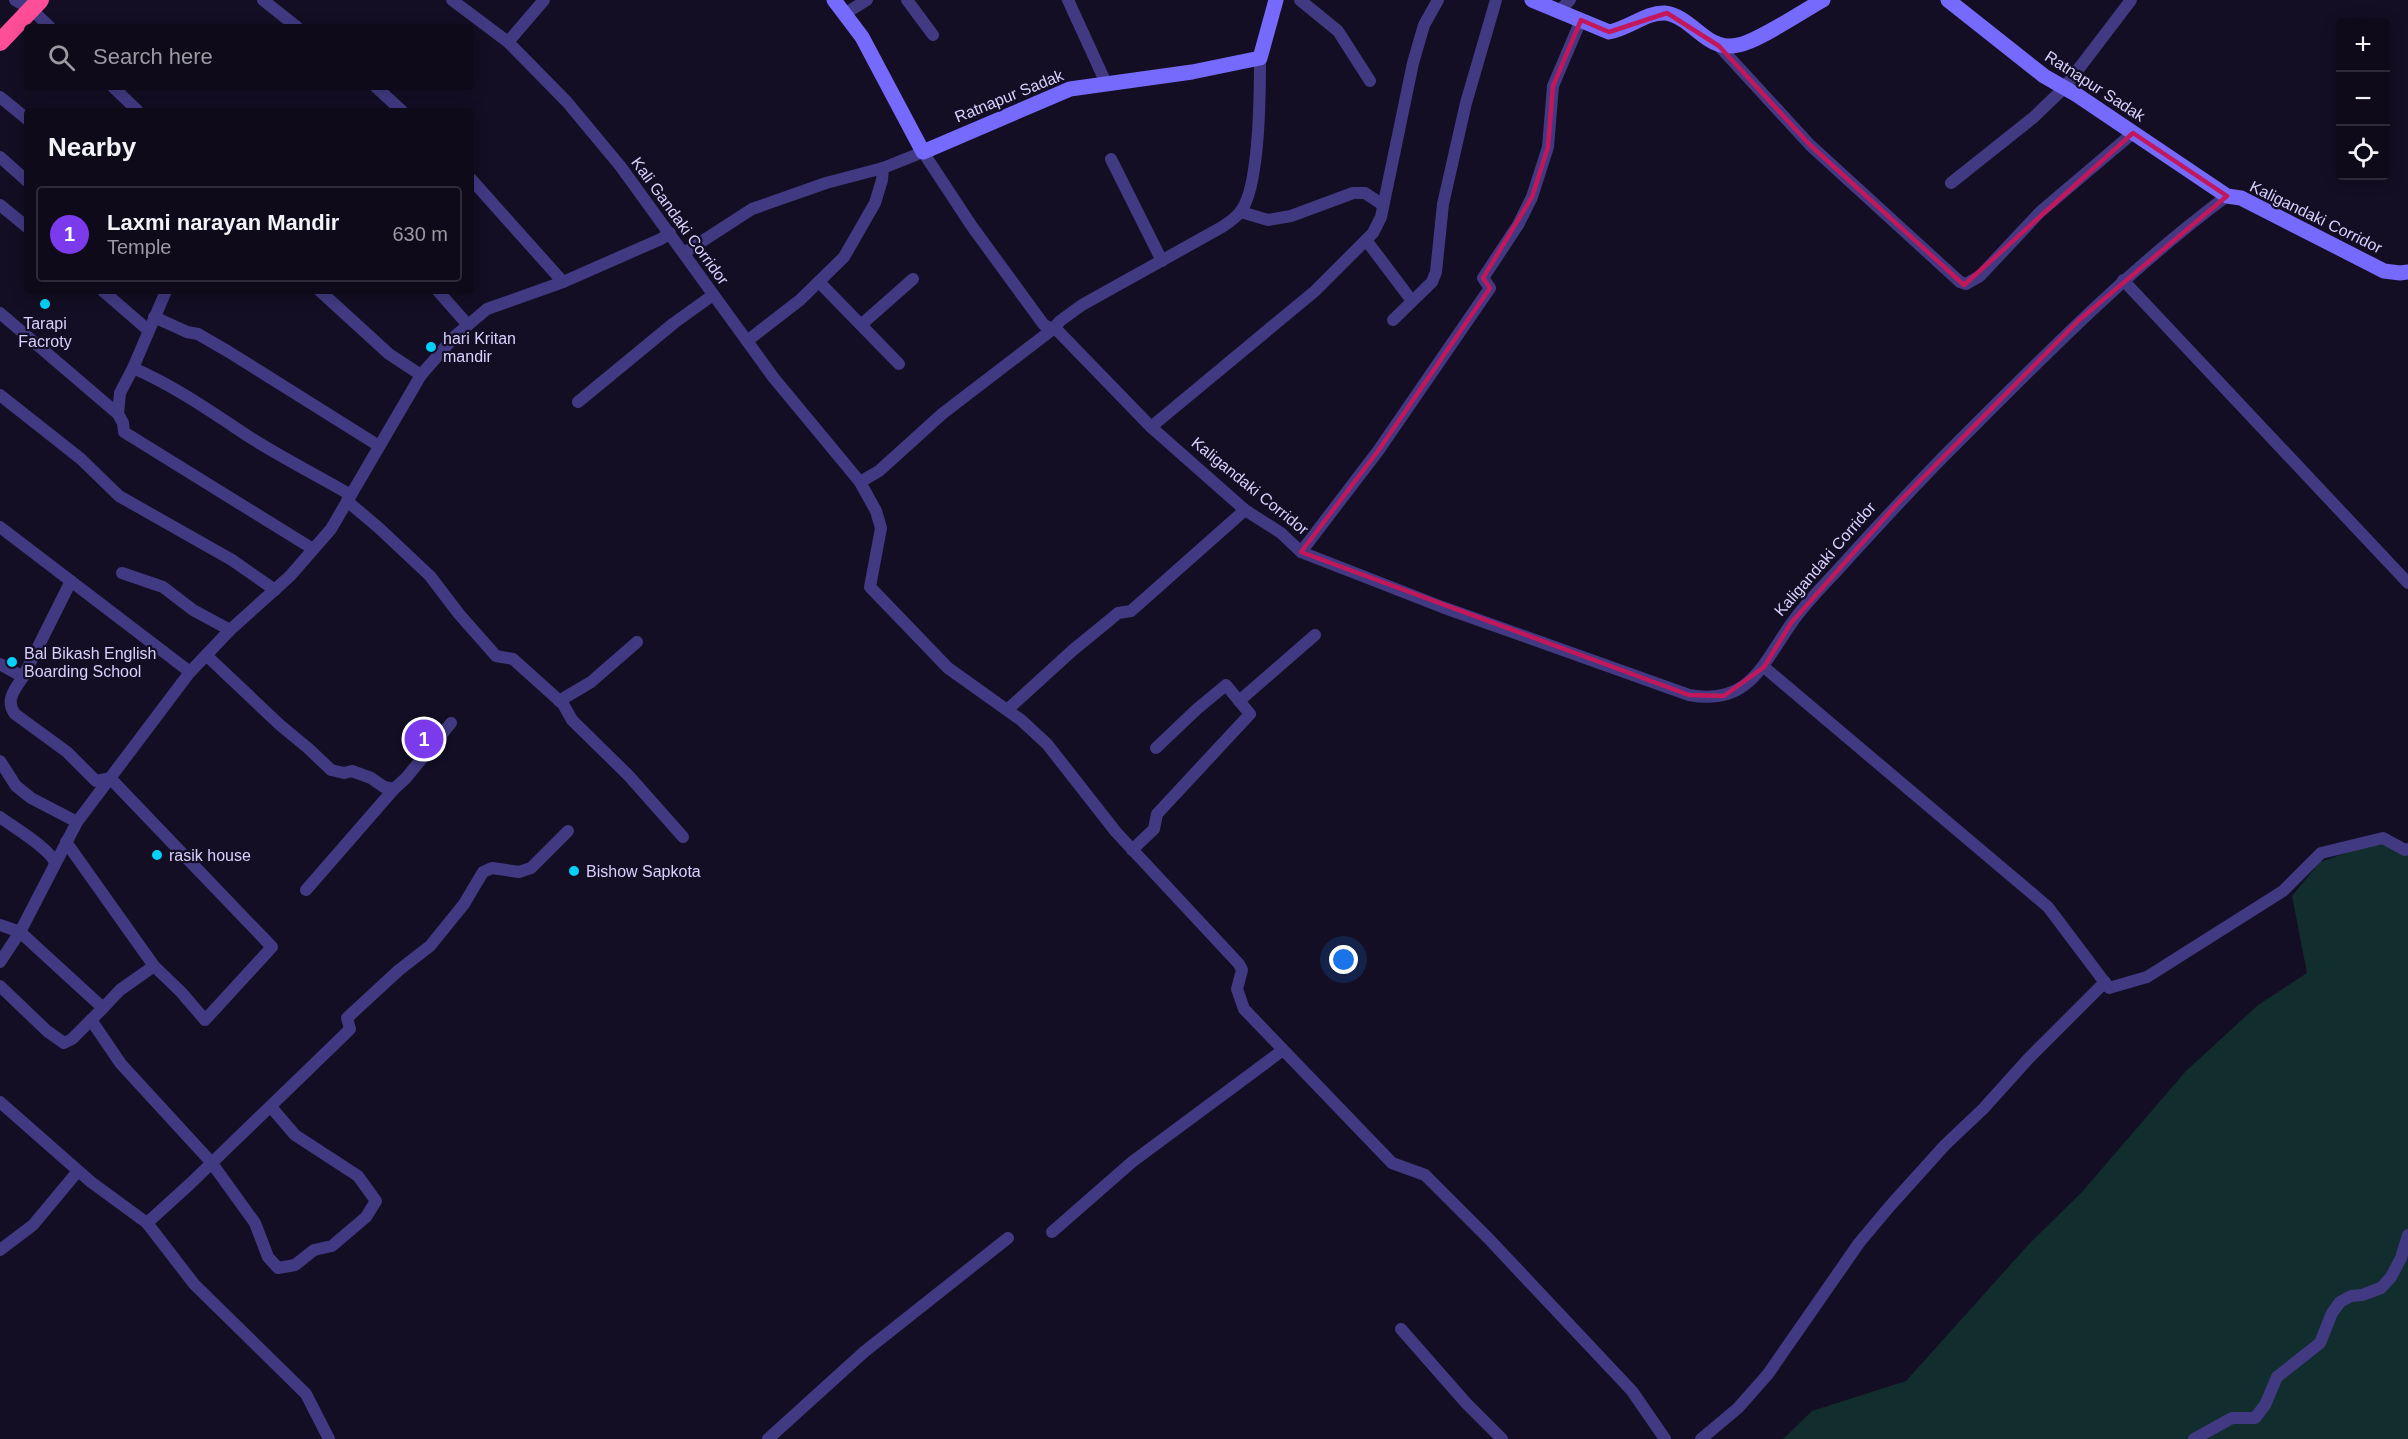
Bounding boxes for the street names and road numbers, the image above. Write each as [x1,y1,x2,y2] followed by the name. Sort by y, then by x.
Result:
[2042,47,2149,125] street label: Ratnapur Sadak
[952,66,1067,126] street label: Ratnapur Sadak
[628,154,732,288] street label: Kali Gandaki Corridor
[2247,178,2385,257] street label: Kaligandaki Corridor
[1188,434,1312,539] street label: Kaligandaki Corridor
[1771,498,1879,619] street label: Kaligandaki Corridor

